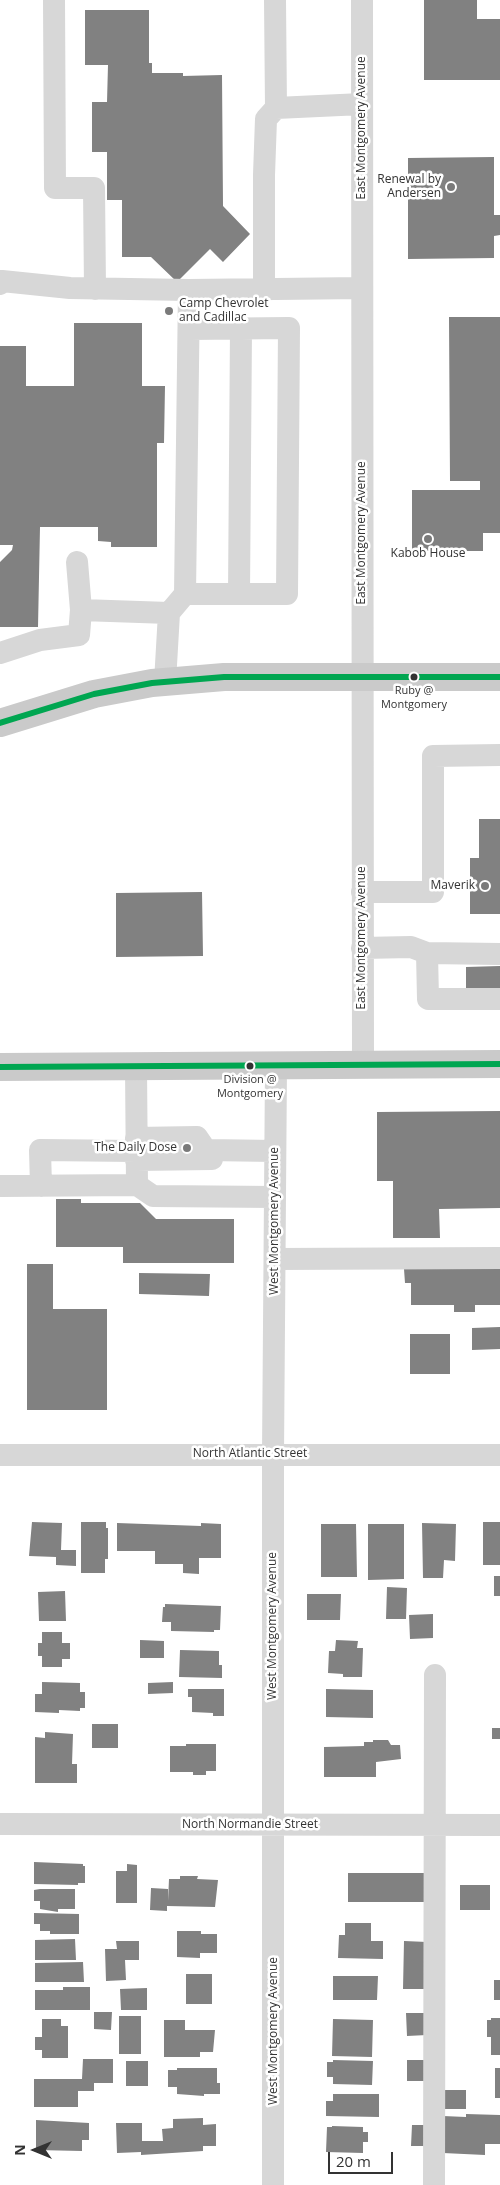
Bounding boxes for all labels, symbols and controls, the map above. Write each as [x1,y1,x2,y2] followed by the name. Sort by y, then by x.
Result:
[355,56,369,200] street label: East Montgomery Avenue
[377,173,441,201] place label: Renewal by Andersen
[445,181,457,193] marker: Renewal by Andersen
[179,297,269,325] place label: Camp Chevrolet and Cadillac
[163,305,175,317] marker: Camp Chevrolet and Cadillac
[355,461,369,605] street label: East Montgomery Avenue
[422,533,434,545] marker: Kabob House
[391,547,465,561] place label: Kabob House
[409,672,419,682] marker: Ruby @ Montgomery
[381,684,447,710] place label: Ruby @ Montgomery
[355,866,369,1010] street label: East Montgomery Avenue
[431,879,475,893] place label: Maverik
[479,880,491,892] marker: Maverik
[245,1061,255,1071] marker: Division @ Montgomery
[217,1073,283,1099] place label: Division @ Montgomery
[94,1141,177,1155] place label: The Daily Dose
[181,1142,193,1154] marker: The Daily Dose
[268,1147,282,1295] street label: West Montgomery Avenue
[193,1447,307,1461] street label: North Atlantic Street
[266,1552,280,1700] street label: West Montgomery Avenue
[182,1818,318,1832] street label: North Normandie Street
[267,1957,281,2105] street label: West Montgomery Avenue
[10,2125,60,2175] north arrow
[330,2142,395,2174] scale bar
[10,2144,29,2156] text: N
[336,2151,371,2171] text: 20 m

